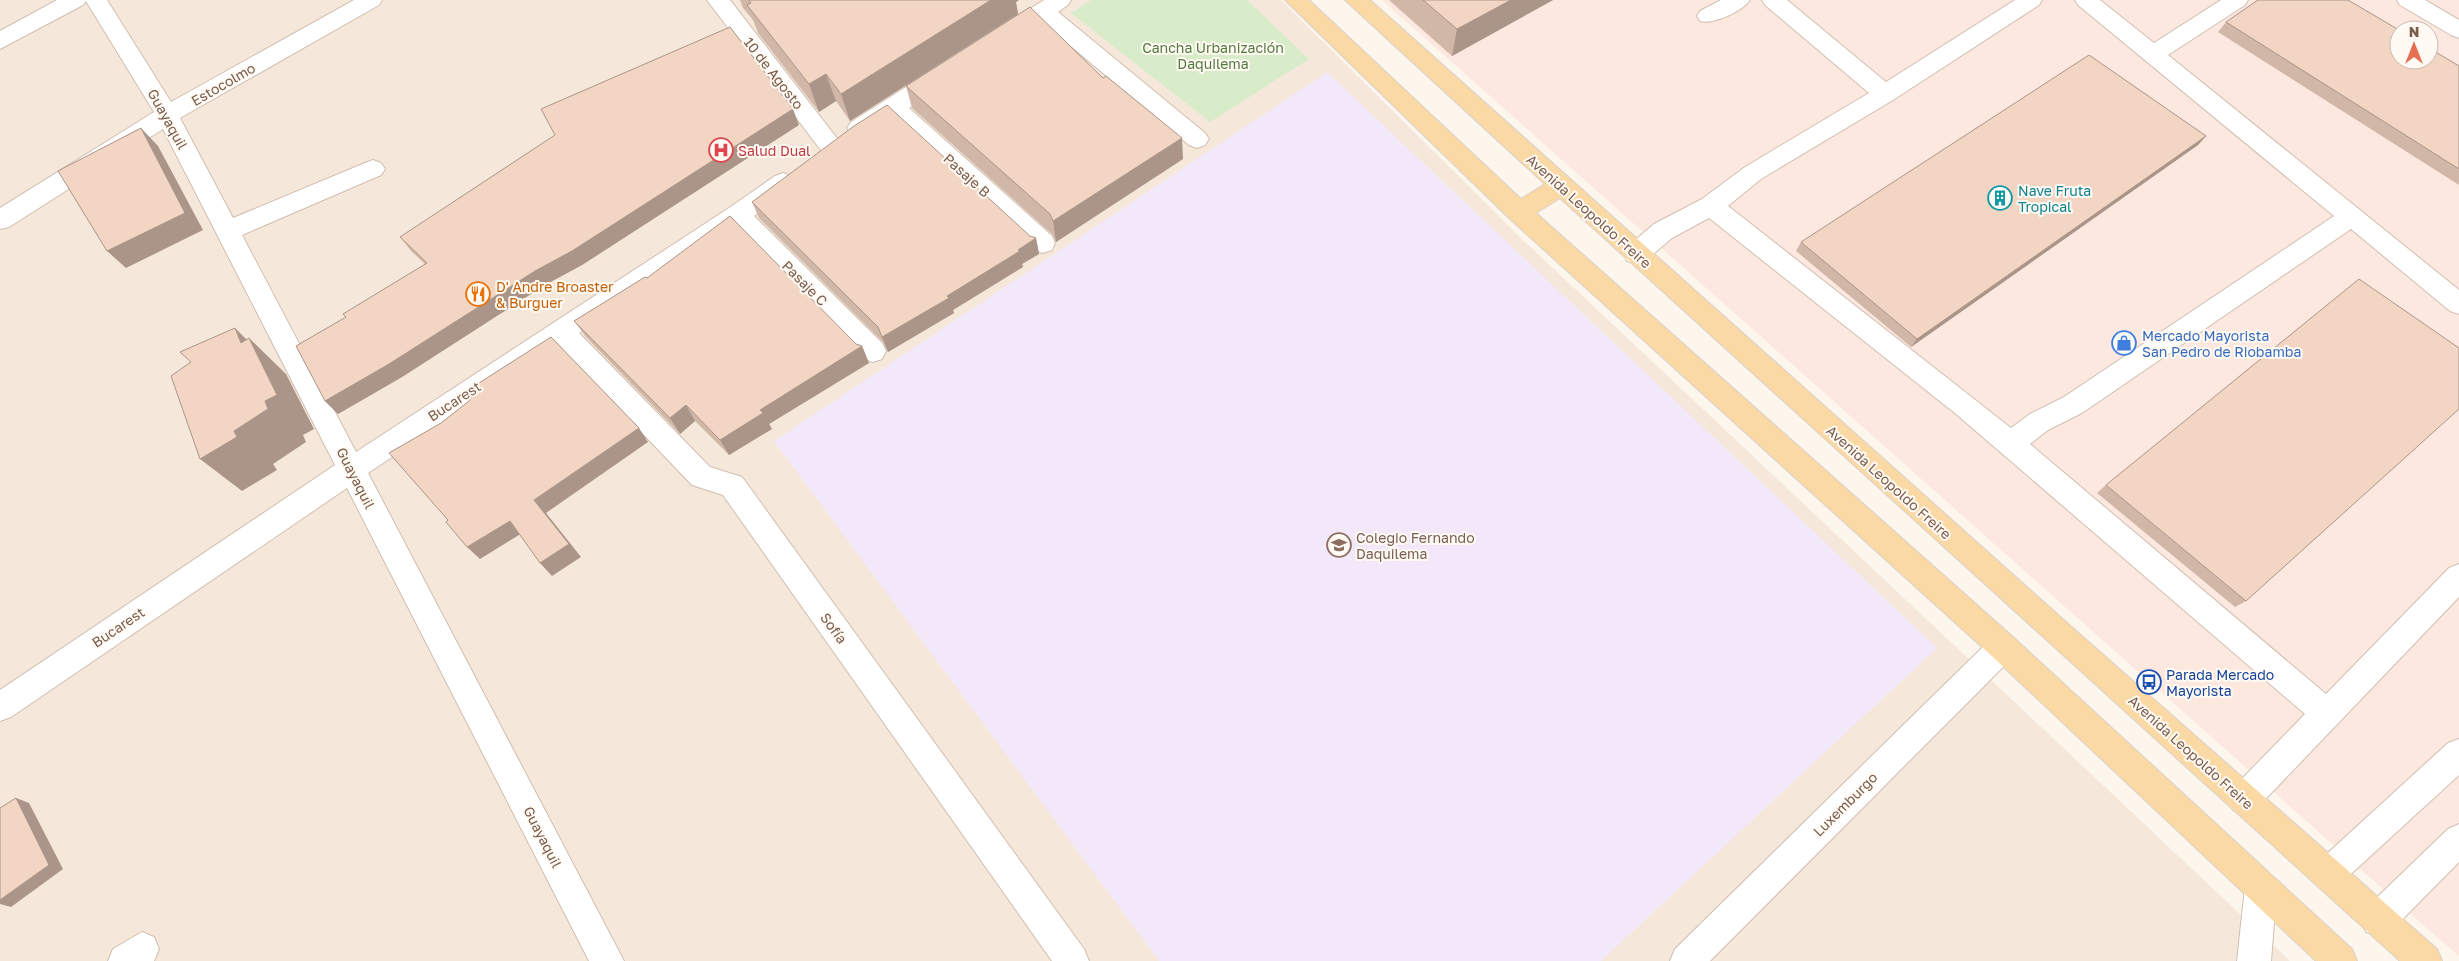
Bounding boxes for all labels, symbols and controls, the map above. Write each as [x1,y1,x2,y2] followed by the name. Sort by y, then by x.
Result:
[2389,20,2439,70] north arrow
[2409,23,2419,40] text: N
[741,34,807,112] street label: 10 de Agosto
[1142,39,1284,72] park label: Cancha Urbanización Daquilema
[188,59,258,109] street label: Estocolmo
[144,86,192,152] street label: Guayaquil
[708,137,734,163] hospital icon: Salud Dual
[738,142,811,159] place label: Salud Dual
[940,150,994,200] street label: Pasaje B
[1523,151,1655,271] street label: Avenida Leopoldo Freire
[2018,182,2091,215] place label: Nave Fruta Tropical
[1987,185,2013,211] building icon: Nave Fruta Tropical
[779,257,831,309] street label: Pasaje C
[496,278,614,311] place label: D' Andre Broaster & Burguer
[465,281,491,307] restaurant icon: D' Andre Broaster & Burguer
[2142,327,2301,360] place label: Mercado Mayorista San Pedro de Riobamba
[2111,330,2137,356] shop icon: Mercado Mayorista San Pedro de Riobamba
[424,378,484,424] street label: Bucarest
[1823,422,1955,542] street label: Avenida Leopoldo Freire
[333,444,379,512] street label: Guayaquil
[1356,529,1475,562] place label: Colegio Fernando Daquilema
[1326,532,1352,558] school or university icon: Colegio Fernando Daquilema
[88,603,148,651] street label: Bucarest
[817,609,851,647] street label: Sofía
[2166,666,2274,699] place label: Parada Mercado Mayorista
[2136,669,2162,695] bus stop icon: Parada Mercado Mayorista
[2125,692,2257,812] street label: Avenida Leopoldo Freire
[1809,768,1881,840] street label: Luxemburgo
[520,803,566,871] street label: Guayaquil

